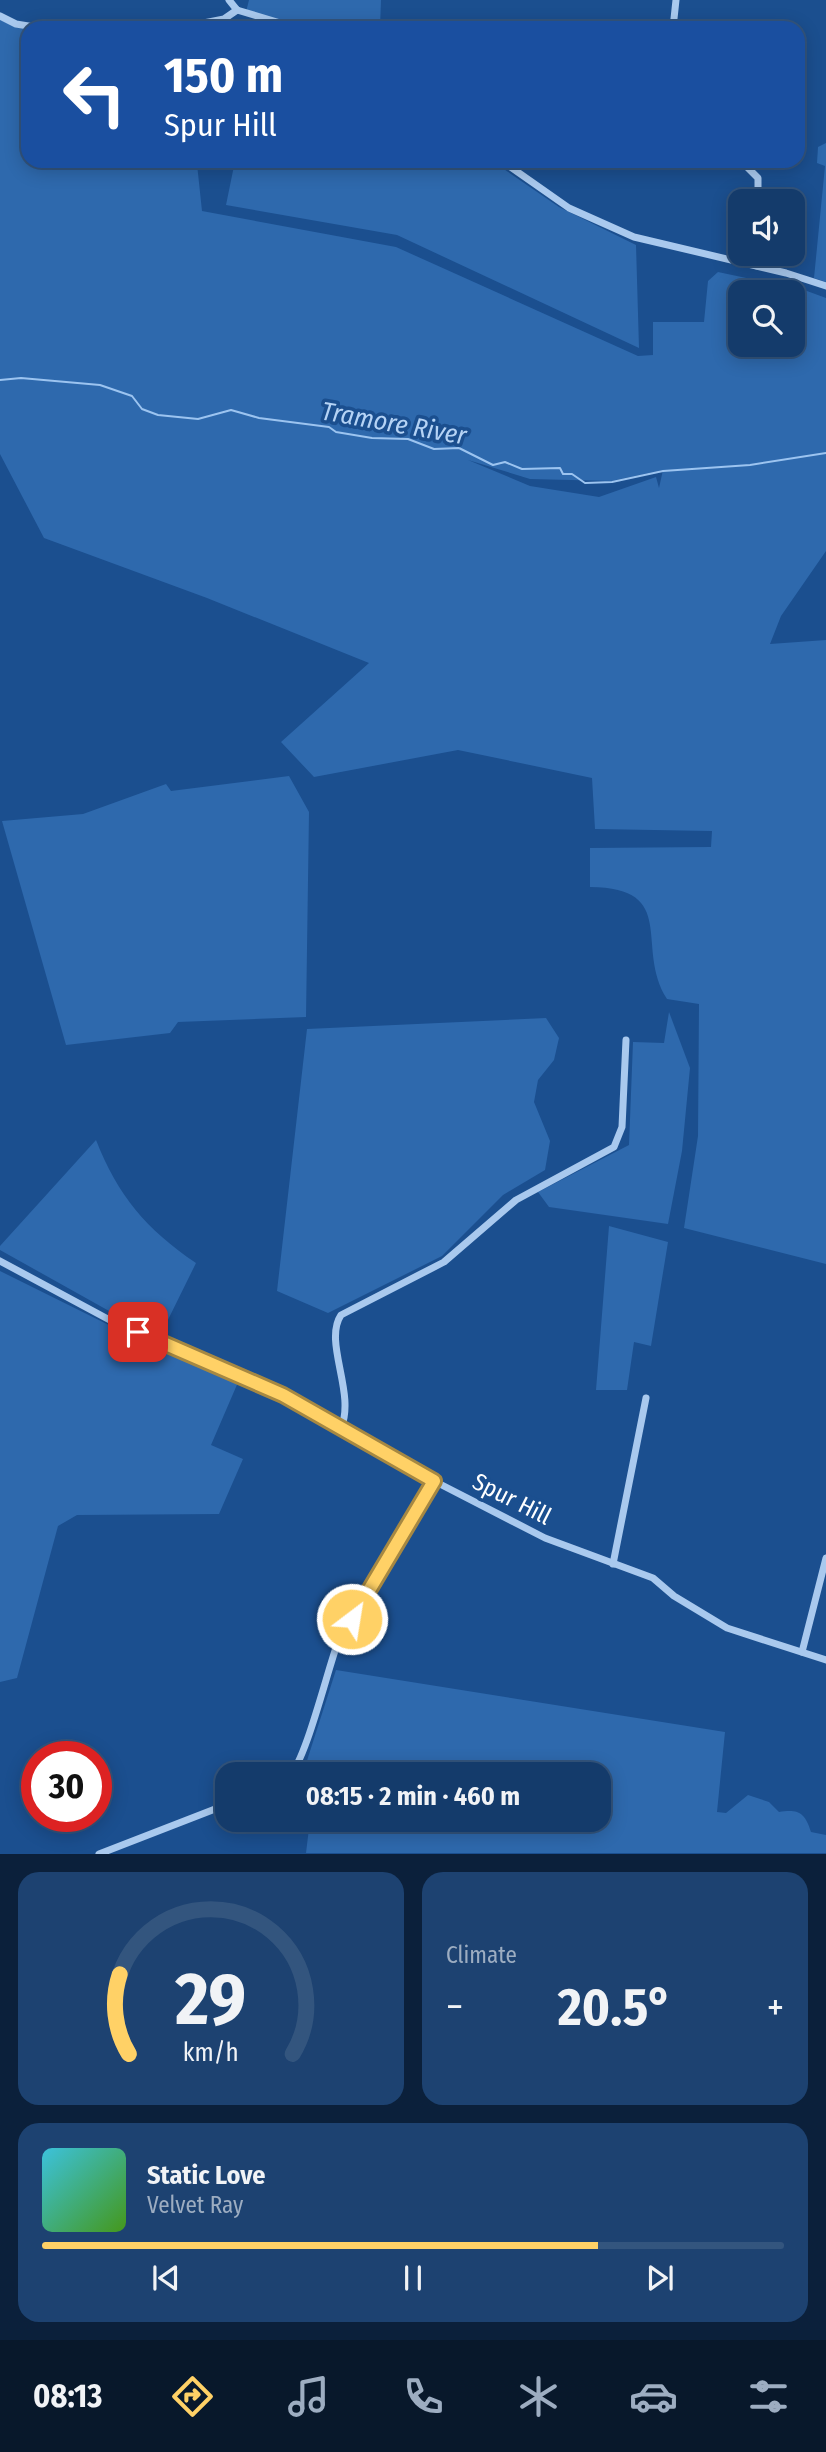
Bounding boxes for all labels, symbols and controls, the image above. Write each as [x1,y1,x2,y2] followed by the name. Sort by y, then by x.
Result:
[164,46,283,105] text: 150 m
[49,49,140,140] icon: left
[164,106,277,144] text: Spur Hill
[728,189,805,357] map controls
[728,189,805,266] button: sound
[728,280,805,357] button: search
[319,396,470,452] water label: Tramore River
[108,1302,168,1362] pin
[119,1313,157,1351] icon: arrive
[468,1467,556,1531] street label: Spur Hill
[315,1582,389,1656] position arrow
[21,1741,112,1832] speed limit sign: 30
[306,1781,520,1812] text: 08:15 · 2 min · 460 m
[446,1941,517,1969] text: Climate
[175,1957,246,2044] text: 29
[558,1976,672,2039] text: 20.5°
[446,1984,463,2030] text: −
[767,1984,784,2030] text: +
[183,2038,239,2068] text: km/h
[147,2160,265,2191] text: Static Love
[147,2191,243,2219] text: Velvet Ray
[147,2259,185,2297] icon: previous
[394,2259,432,2297] icon: pause
[641,2259,679,2297] icon: next
[168,2372,217,2421] icon: directions
[284,2372,333,2421] icon: music
[399,2372,448,2421] icon: phone
[514,2372,563,2421] icon: climate
[629,2372,678,2421] icon: car
[744,2372,793,2421] icon: filters
[33,2377,102,2415] text: 08:13

